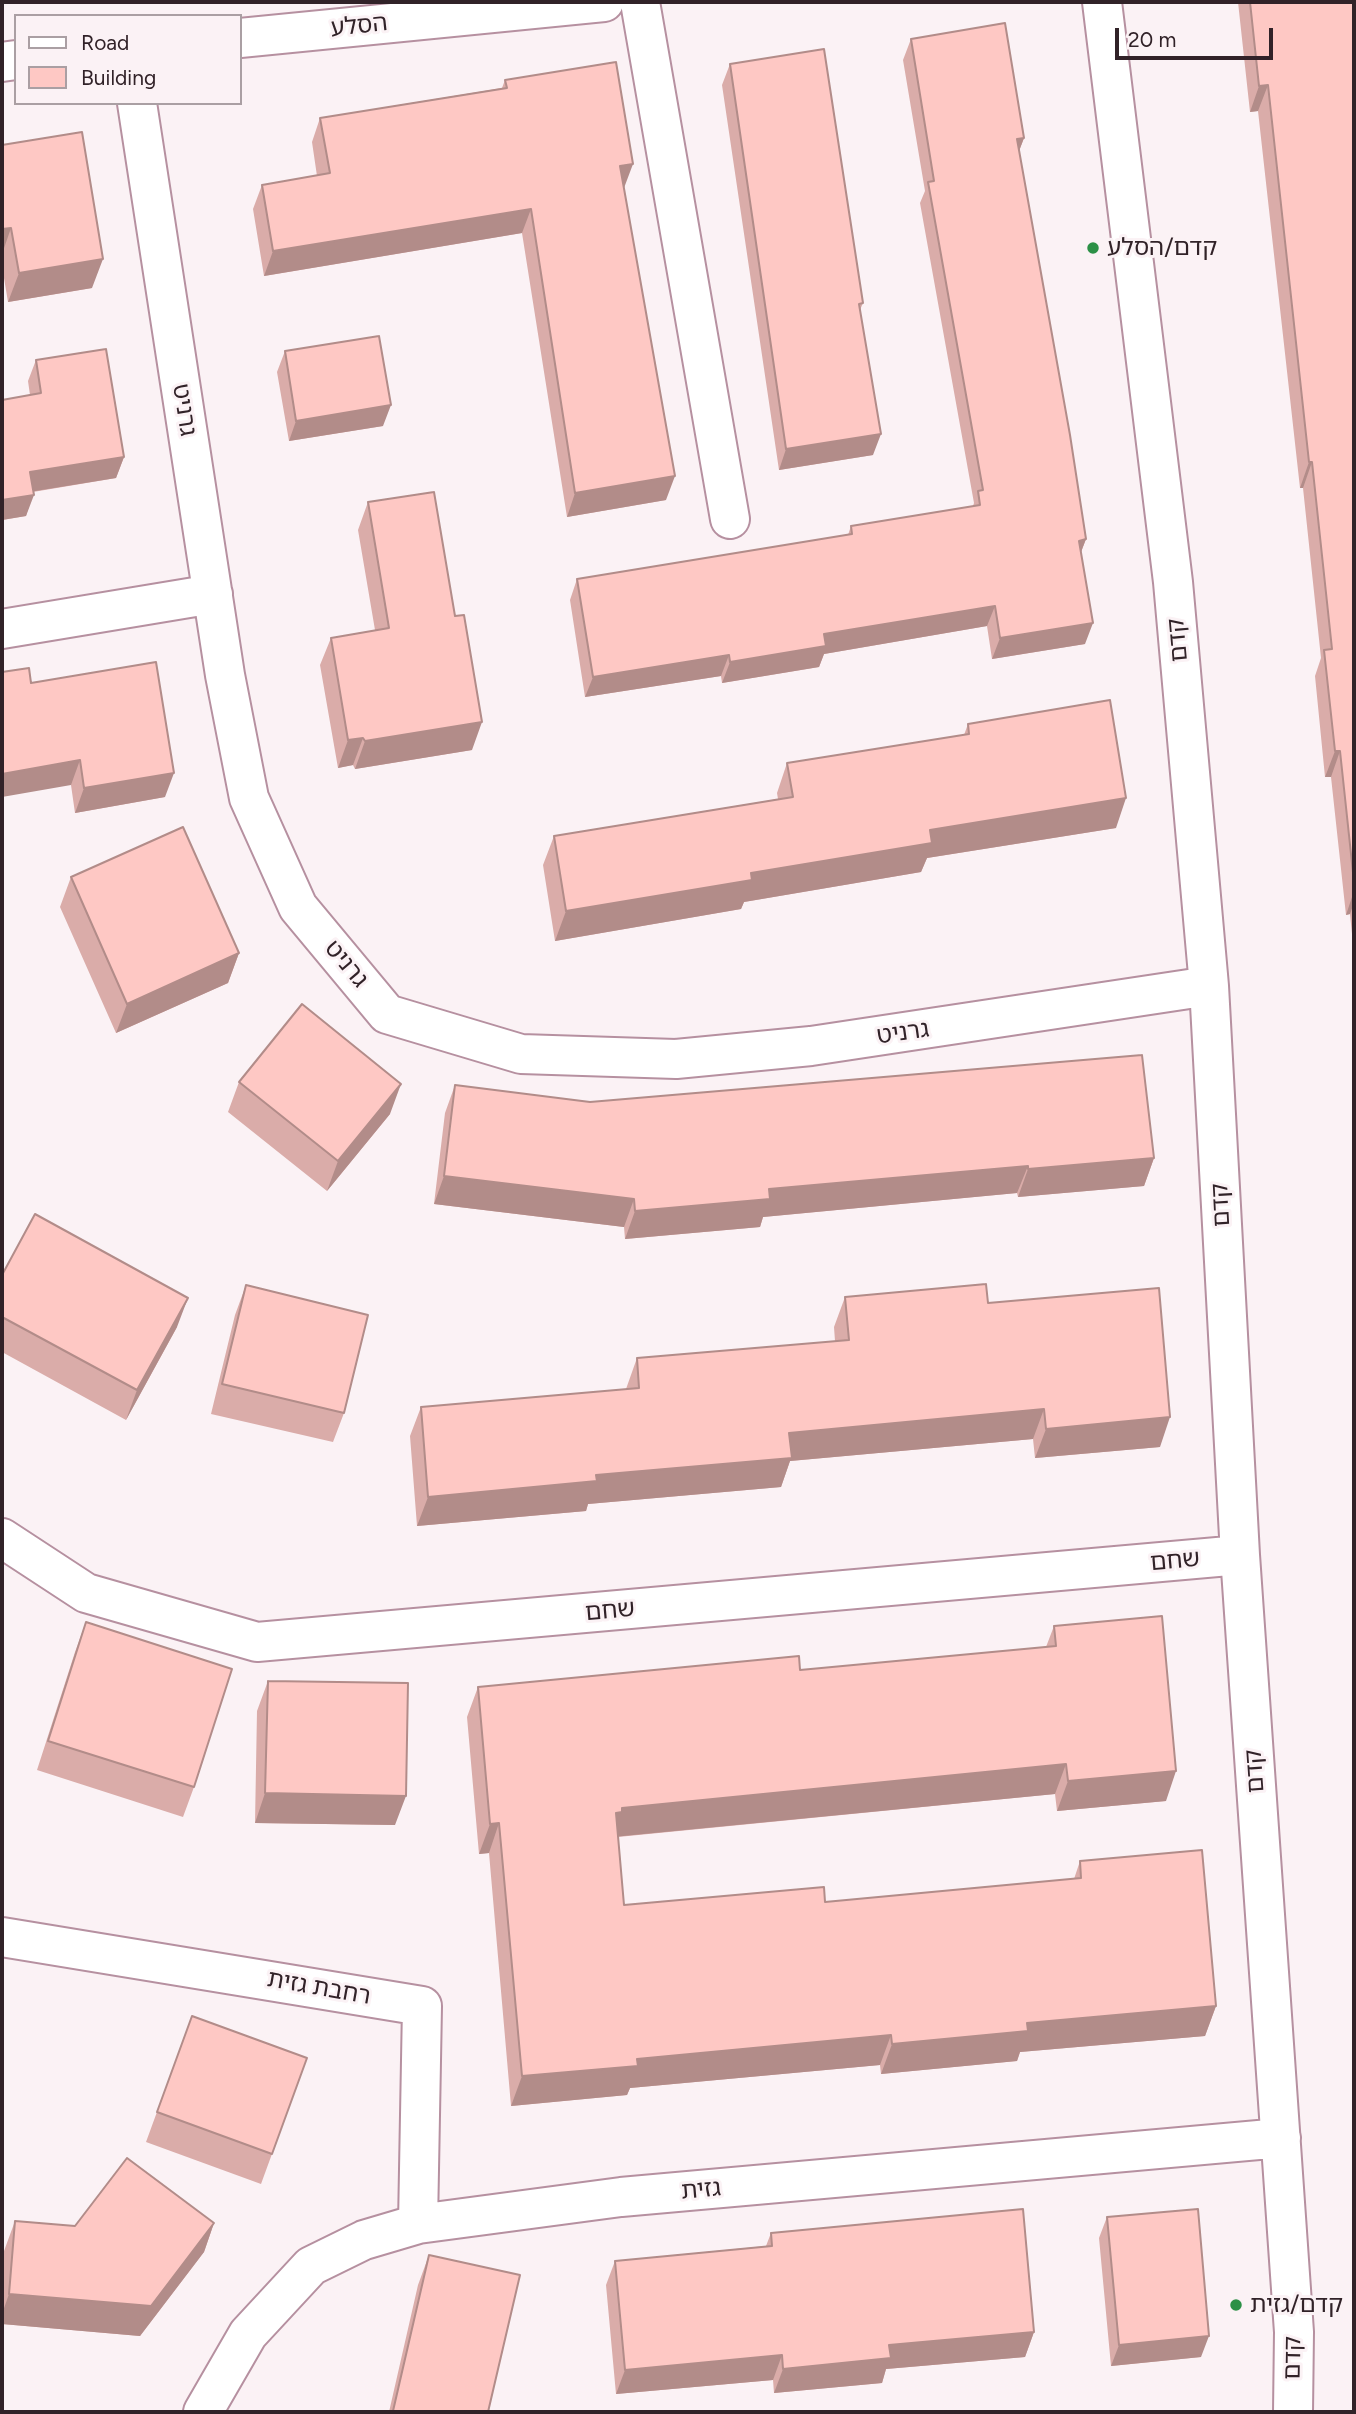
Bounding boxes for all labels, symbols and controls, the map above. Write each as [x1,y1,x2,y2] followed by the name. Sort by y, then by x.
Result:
[329,9,389,43] street label: הסלע
[14,14,242,105] legend
[1118,14,1276,58] scale bar
[1128,27,1176,52] text: 20 m
[81,30,129,55] text: Road
[81,65,156,90] text: Building
[1107,234,1217,262] place label: קדם/הסלע
[1085,240,1101,256] marker: קדם/הסלע
[166,382,202,438] street label: גרניט
[1162,617,1194,663] street label: קדם
[318,935,374,993] street label: גרניט
[875,1015,931,1051] street label: גרניט
[1205,1182,1237,1228] street label: קדם
[1149,1544,1201,1578] street label: שחם
[584,1594,636,1628] street label: שחם
[1239,1748,1271,1794] street label: קדם
[265,1965,373,2011] street label: רחבת גזית
[680,2174,722,2206] street label: גזית
[1250,2291,1343,2319] place label: קדם/גזית
[1228,2297,1244,2313] marker: קדם/גזית
[1278,2336,1308,2380] street label: קדם

